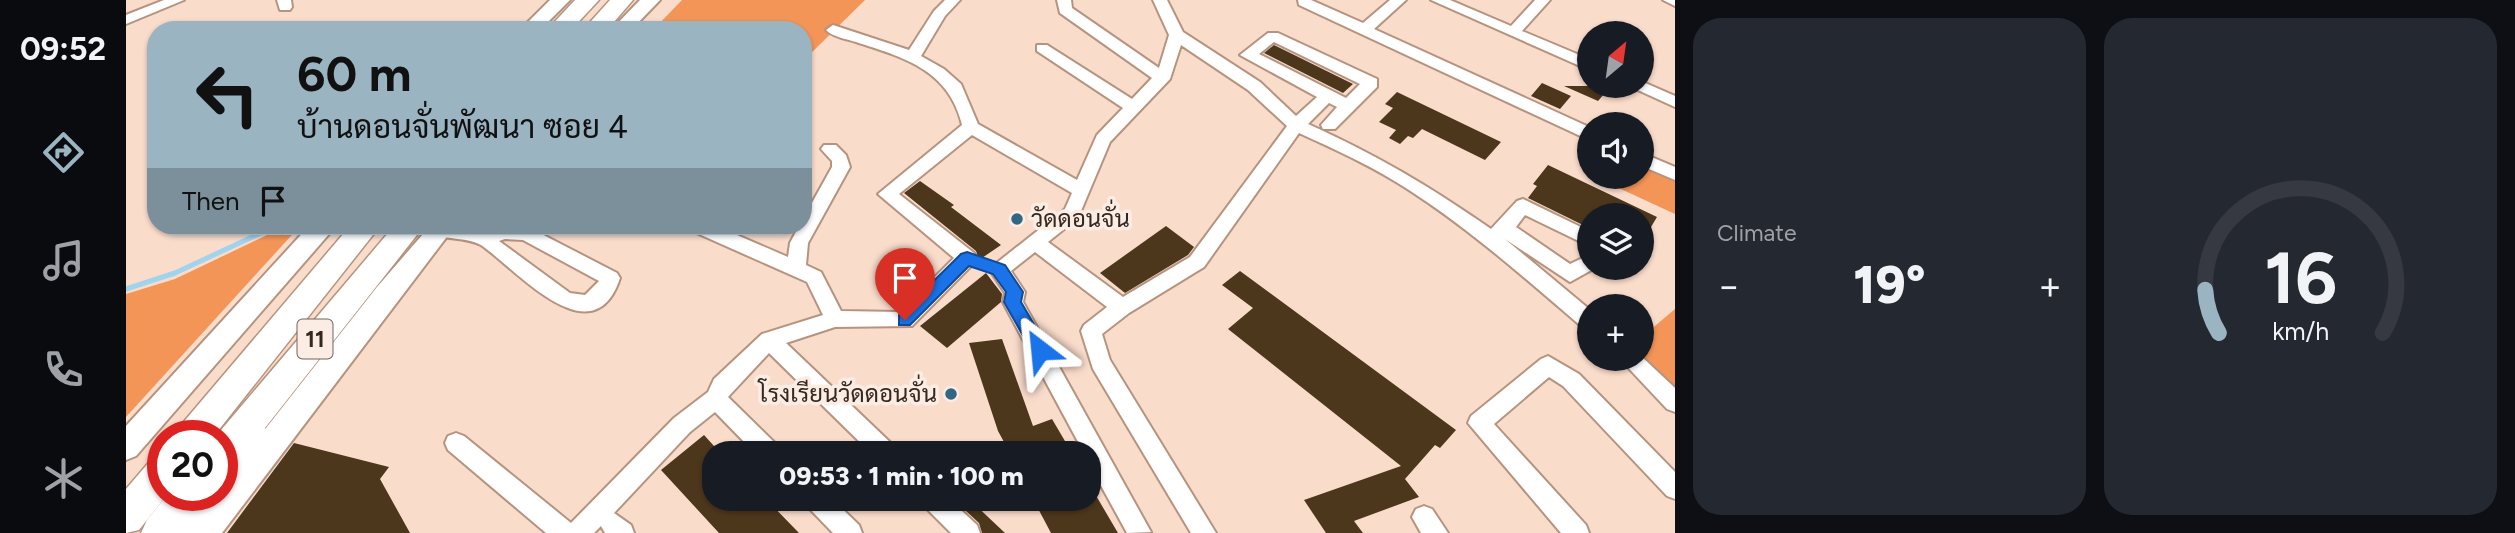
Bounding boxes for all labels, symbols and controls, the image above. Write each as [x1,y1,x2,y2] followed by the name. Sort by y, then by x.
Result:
[1577,21,1654,98] north arrow
[1577,21,1654,371] map controls
[20,30,106,68] text: 09:52
[297,44,412,103] text: 60 m
[182,49,273,140] icon: left
[297,108,628,146] text: บ้านดอนจั่นพัฒนา ซอย 4
[1577,112,1654,189] button: sound
[39,128,88,177] icon: directions
[254,182,292,220] icon: arrive
[182,185,240,217] text: Then
[1031,199,1130,233] place label: วัดดอนจั่น
[1577,203,1654,280] button: layers
[1009,211,1025,227] marker: วัดดอนจั่น
[1717,219,1796,247] text: Climate
[2264,234,2337,321] text: 16
[39,236,88,285] icon: music
[875,248,935,320] pin
[1853,254,1926,316] text: 19°
[886,259,924,297] icon: arrive
[1717,263,1741,309] text: −
[2038,263,2062,309] text: +
[1577,294,1654,371] button: +
[1003,313,1077,387] position arrow
[2272,315,2329,345] text: km/h
[298,320,332,358] road number: 11
[39,345,88,394] icon: phone
[757,374,937,408] place label: โรงเรียนวัดดอนจั่น
[943,386,959,402] marker: โรงเรียนวัดดอนจั่น
[147,420,238,511] speed limit sign: 20
[39,454,88,503] icon: climate
[779,460,1024,492] text: 09:53 · 1 min · 100 m

